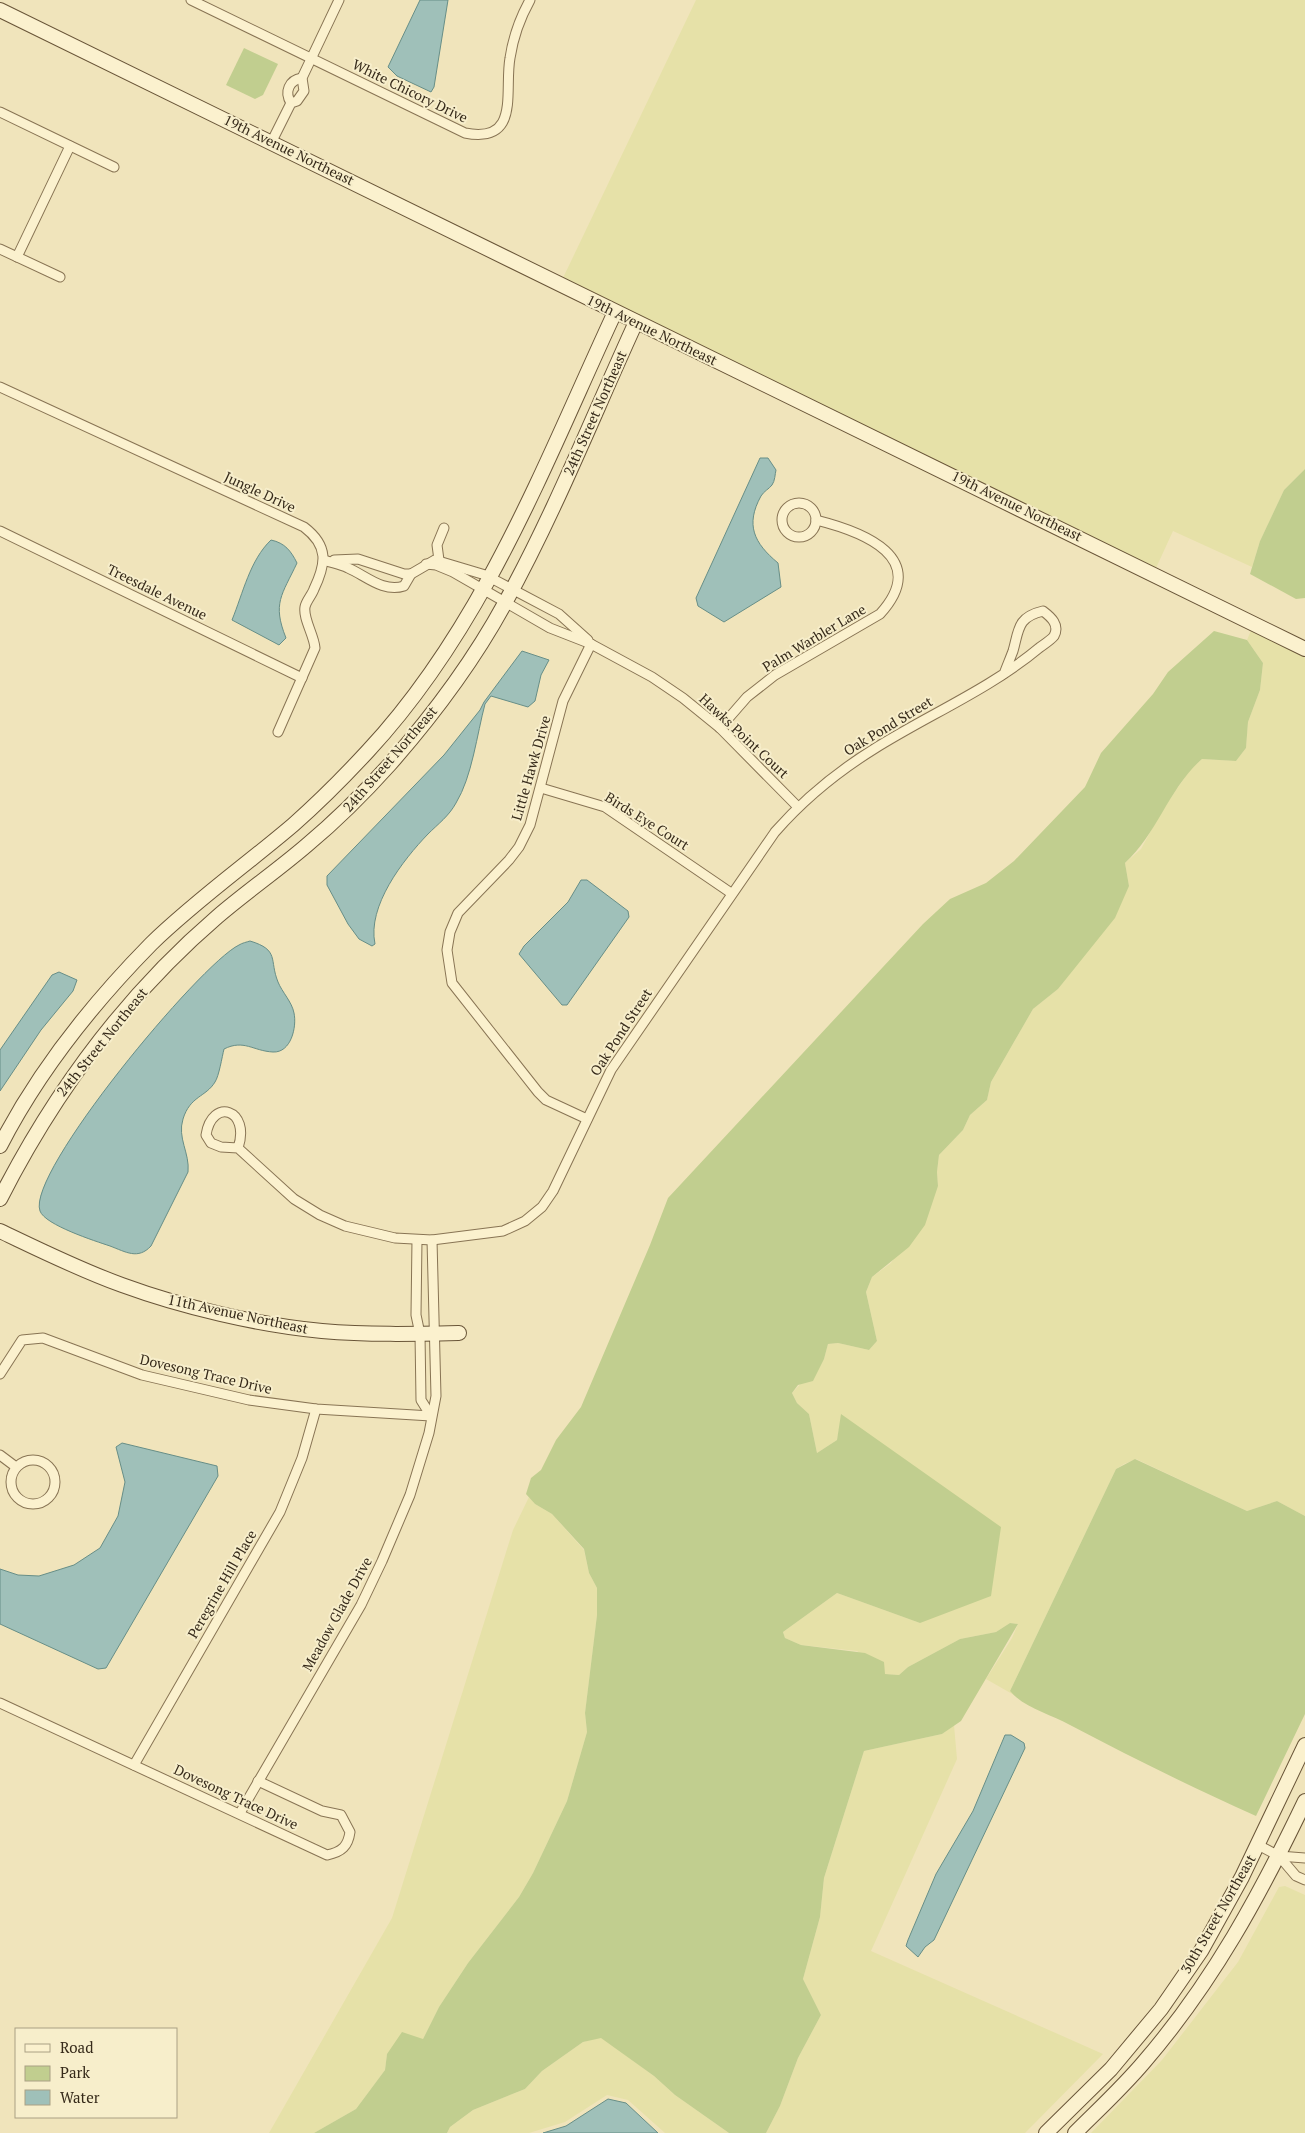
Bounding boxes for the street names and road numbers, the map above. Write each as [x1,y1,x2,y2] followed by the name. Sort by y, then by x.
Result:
[349,54,471,127] street label: White Chicory Drive
[221,110,358,190] street label: 19th Avenue Northeast
[584,290,721,370] street label: 19th Avenue Northeast
[558,347,631,478] street label: 24th Street Northeast
[949,466,1086,546] street label: 19th Avenue Northeast
[222,467,299,516] street label: Jungle Drive
[104,559,210,624] street label: Treesdale Avenue
[758,599,869,676] street label: Palm Warbler Lane
[695,689,794,783] street label: Hawks Point Court
[840,691,936,760] street label: Oak Pond Street
[338,701,441,816] street label: 24th Street Northeast
[506,713,555,823] street label: Little Hawk Drive
[602,787,694,854] street label: Birds Eye Court
[52,983,152,1100] street label: 24th Street Northeast
[585,984,656,1079] street label: Oak Pond Street
[166,1289,311,1338] street label: 11th Avenue Northeast
[138,1349,274,1398] street label: Dovesong Trace Drive
[183,1526,260,1641] street label: Peregrine Hill Place
[297,1553,376,1674] street label: Meadow Glade Drive
[171,1759,301,1834] street label: Dovesong Trace Drive
[1176,1850,1260,1977] street label: 30th Street Northeast

